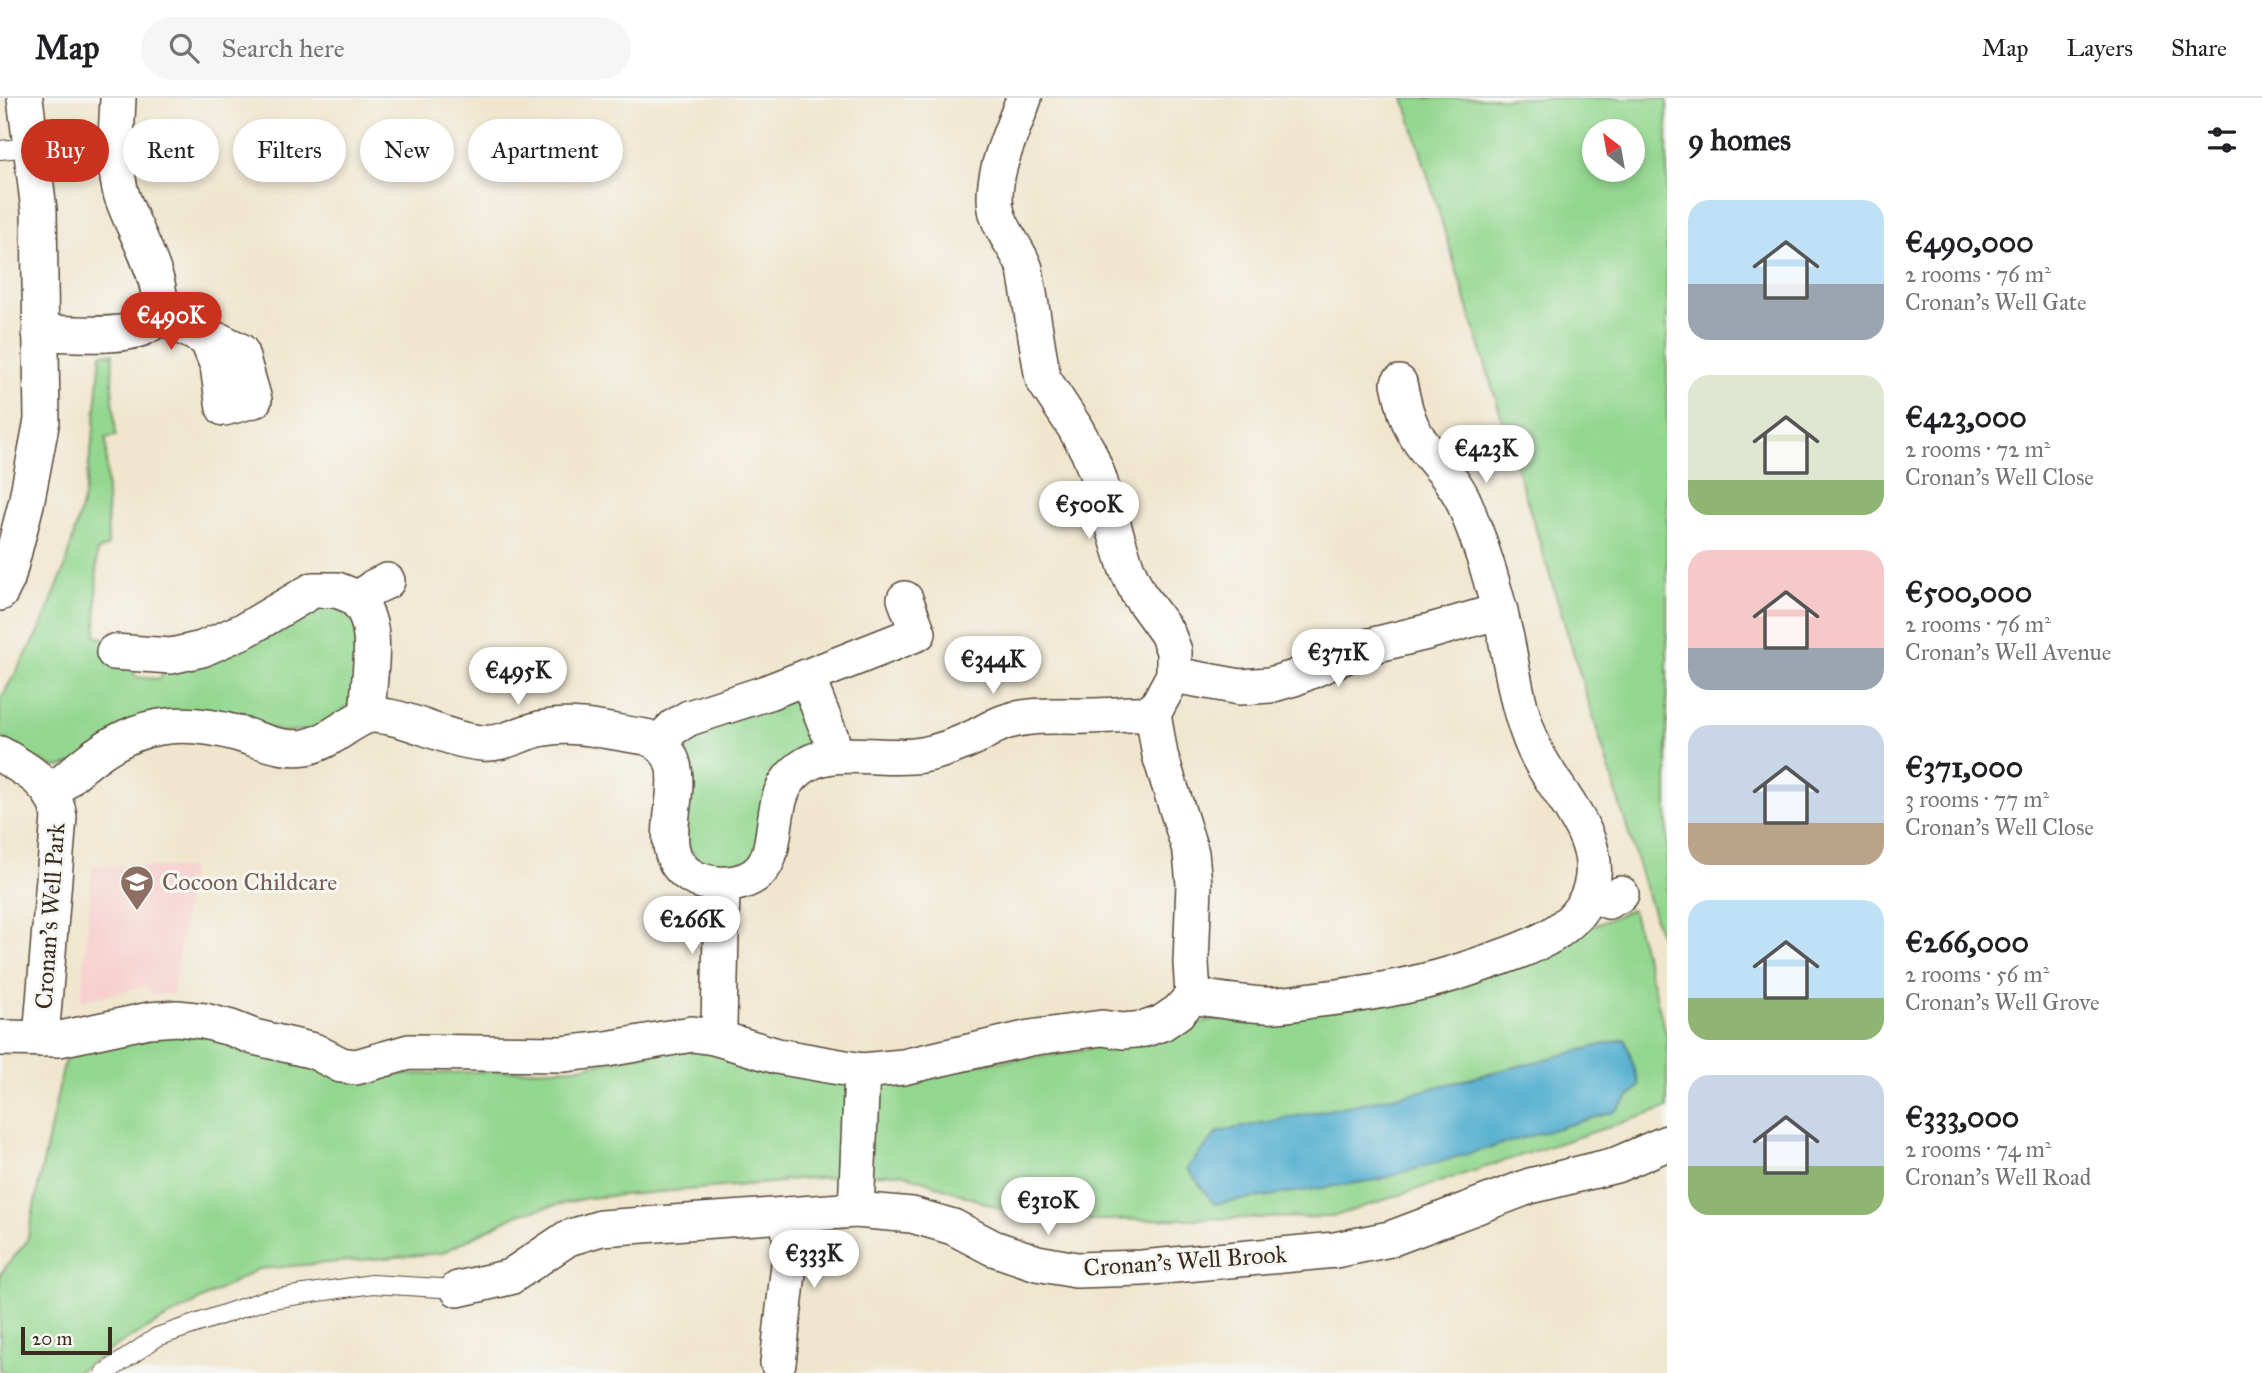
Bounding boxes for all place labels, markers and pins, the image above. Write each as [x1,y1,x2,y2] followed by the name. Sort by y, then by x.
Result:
[122,292,220,352] pin: €490K
[1437,426,1535,485] pin: €423K
[1040,482,1138,541] pin: €500K
[1289,630,1387,689] pin: €371K
[944,636,1042,696] pin: €344K
[469,648,567,707] pin: €495K
[118,863,156,912] school or university icon: Cocoon Childcare
[162,867,337,897] place label: Cocoon Childcare
[643,896,741,956] pin: €266K
[999,1178,1097,1237] pin: €310K
[765,1230,863,1290] pin: €333K

